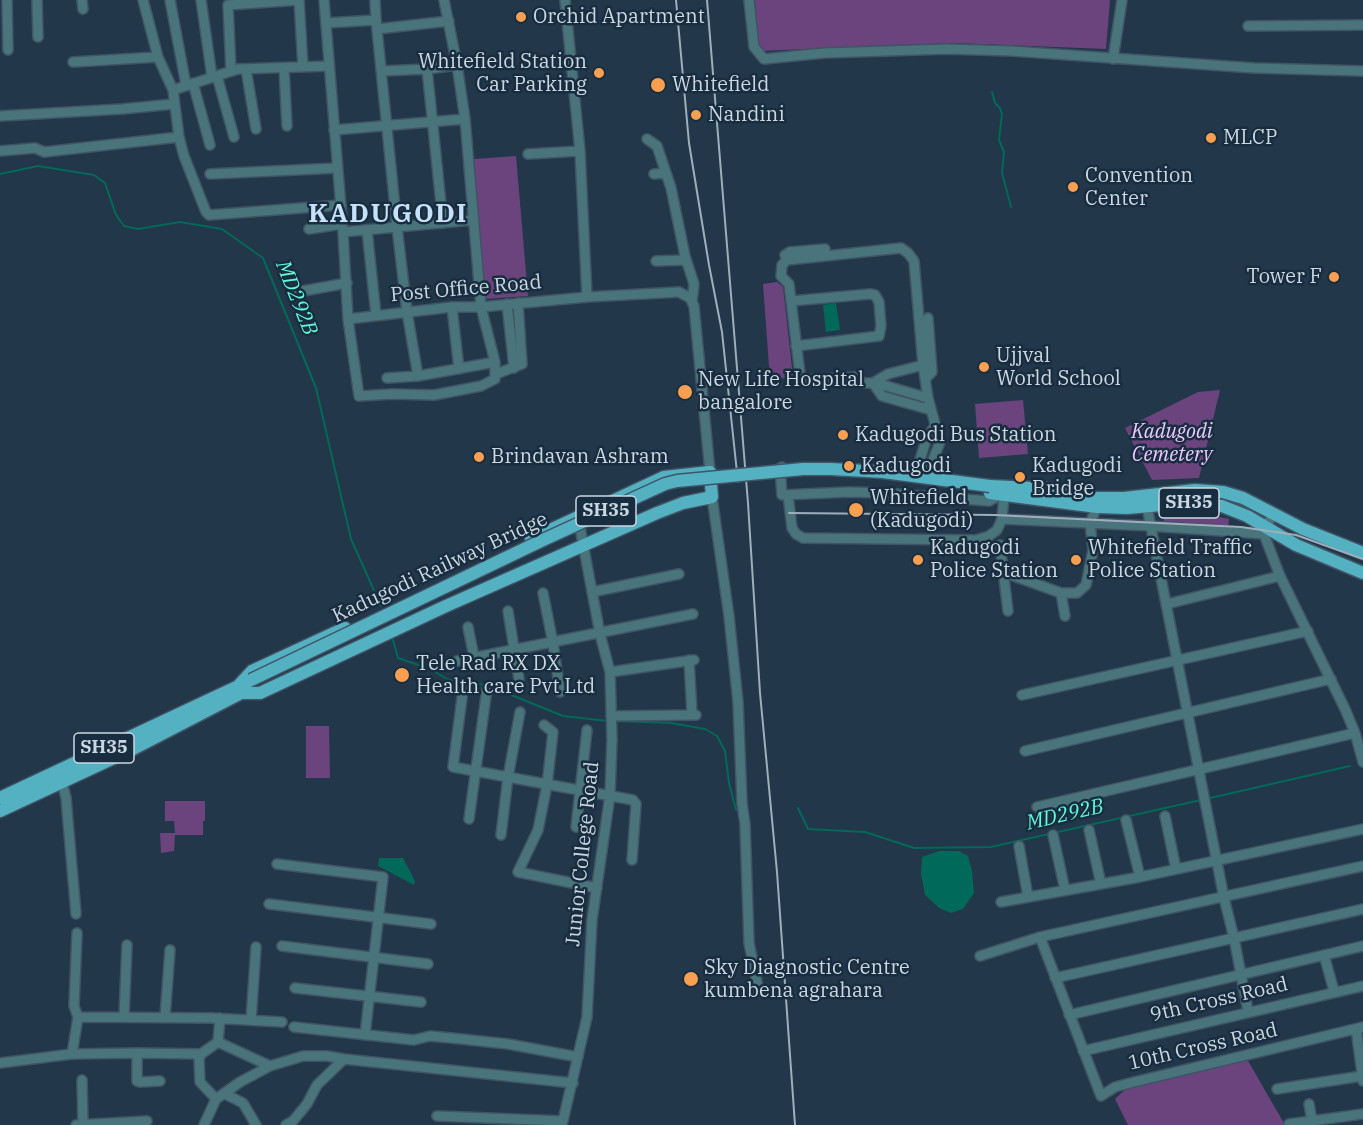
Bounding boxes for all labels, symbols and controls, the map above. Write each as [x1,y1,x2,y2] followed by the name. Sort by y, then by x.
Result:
[533,5,705,29] place label: Orchid Apartment
[514,10,528,24] marker: Orchid Apartment
[418,50,587,97] place label: Whitefield Station Car Parking
[592,66,606,80] marker: Whitefield Station Car Parking
[672,73,769,97] place label: Whitefield
[649,76,667,94] marker: Whitefield
[708,103,785,127] place label: Nandini
[689,108,703,122] marker: Nandini
[1223,126,1277,150] place label: MLCP
[1204,131,1218,145] marker: MLCP
[1085,164,1193,211] place label: Convention Center
[1066,180,1080,194] marker: Convention Center
[308,198,468,230] district label: KADUGODI
[270,257,322,339] water label: MD292B
[1247,265,1322,289] place label: Tower F
[389,270,543,308] street label: Post Office Road
[1327,270,1341,284] marker: Tower F
[996,344,1121,391] place label: Ujjval World School
[977,360,991,374] marker: Ujjval World School
[698,368,864,415] place label: New Life Hospital bangalore
[676,383,694,401] marker: New Life Hospital bangalore
[1131,420,1213,467] park label: Kadugodi Cemetery
[855,423,1057,447] place label: Kadugodi Bus Station
[836,428,850,442] marker: Kadugodi Bus Station
[491,445,669,469] place label: Brindavan Ashram
[472,450,486,464] marker: Brindavan Ashram
[861,454,951,478] place label: Kadugodi
[1032,454,1122,501] place label: Kadugodi Bridge
[842,459,856,473] marker: Kadugodi
[1013,470,1027,484] marker: Kadugodi Bridge
[870,486,973,533] place label: Whitefield (Kadugodi)
[1159,488,1219,518] road number: SH35
[576,496,636,526] road number: SH35
[847,501,865,519] marker: Whitefield (Kadugodi)
[328,507,552,629] street label: Kadugodi Railway Bridge
[930,536,1058,583] place label: Kadugodi Police Station
[1088,536,1252,583] place label: Whitefield Traffic Police Station
[911,553,925,567] marker: Kadugodi Police Station
[1069,553,1083,567] marker: Whitefield Traffic Police Station
[416,652,595,699] place label: Tele Rad RX DX Health care Pvt Ltd
[393,666,411,684] marker: Tele Rad RX DX Health care Pvt Ltd
[74,733,134,763] road number: SH35
[561,760,605,948] street label: Junior College Road
[1024,794,1106,836] water label: MD292B
[704,956,910,1003] place label: Sky Diagnostic Centre kumbena agrahara
[682,970,700,988] marker: Sky Diagnostic Centre kumbena agrahara
[1148,972,1290,1028] street label: 9th Cross Road
[1126,1018,1280,1076] street label: 10th Cross Road

